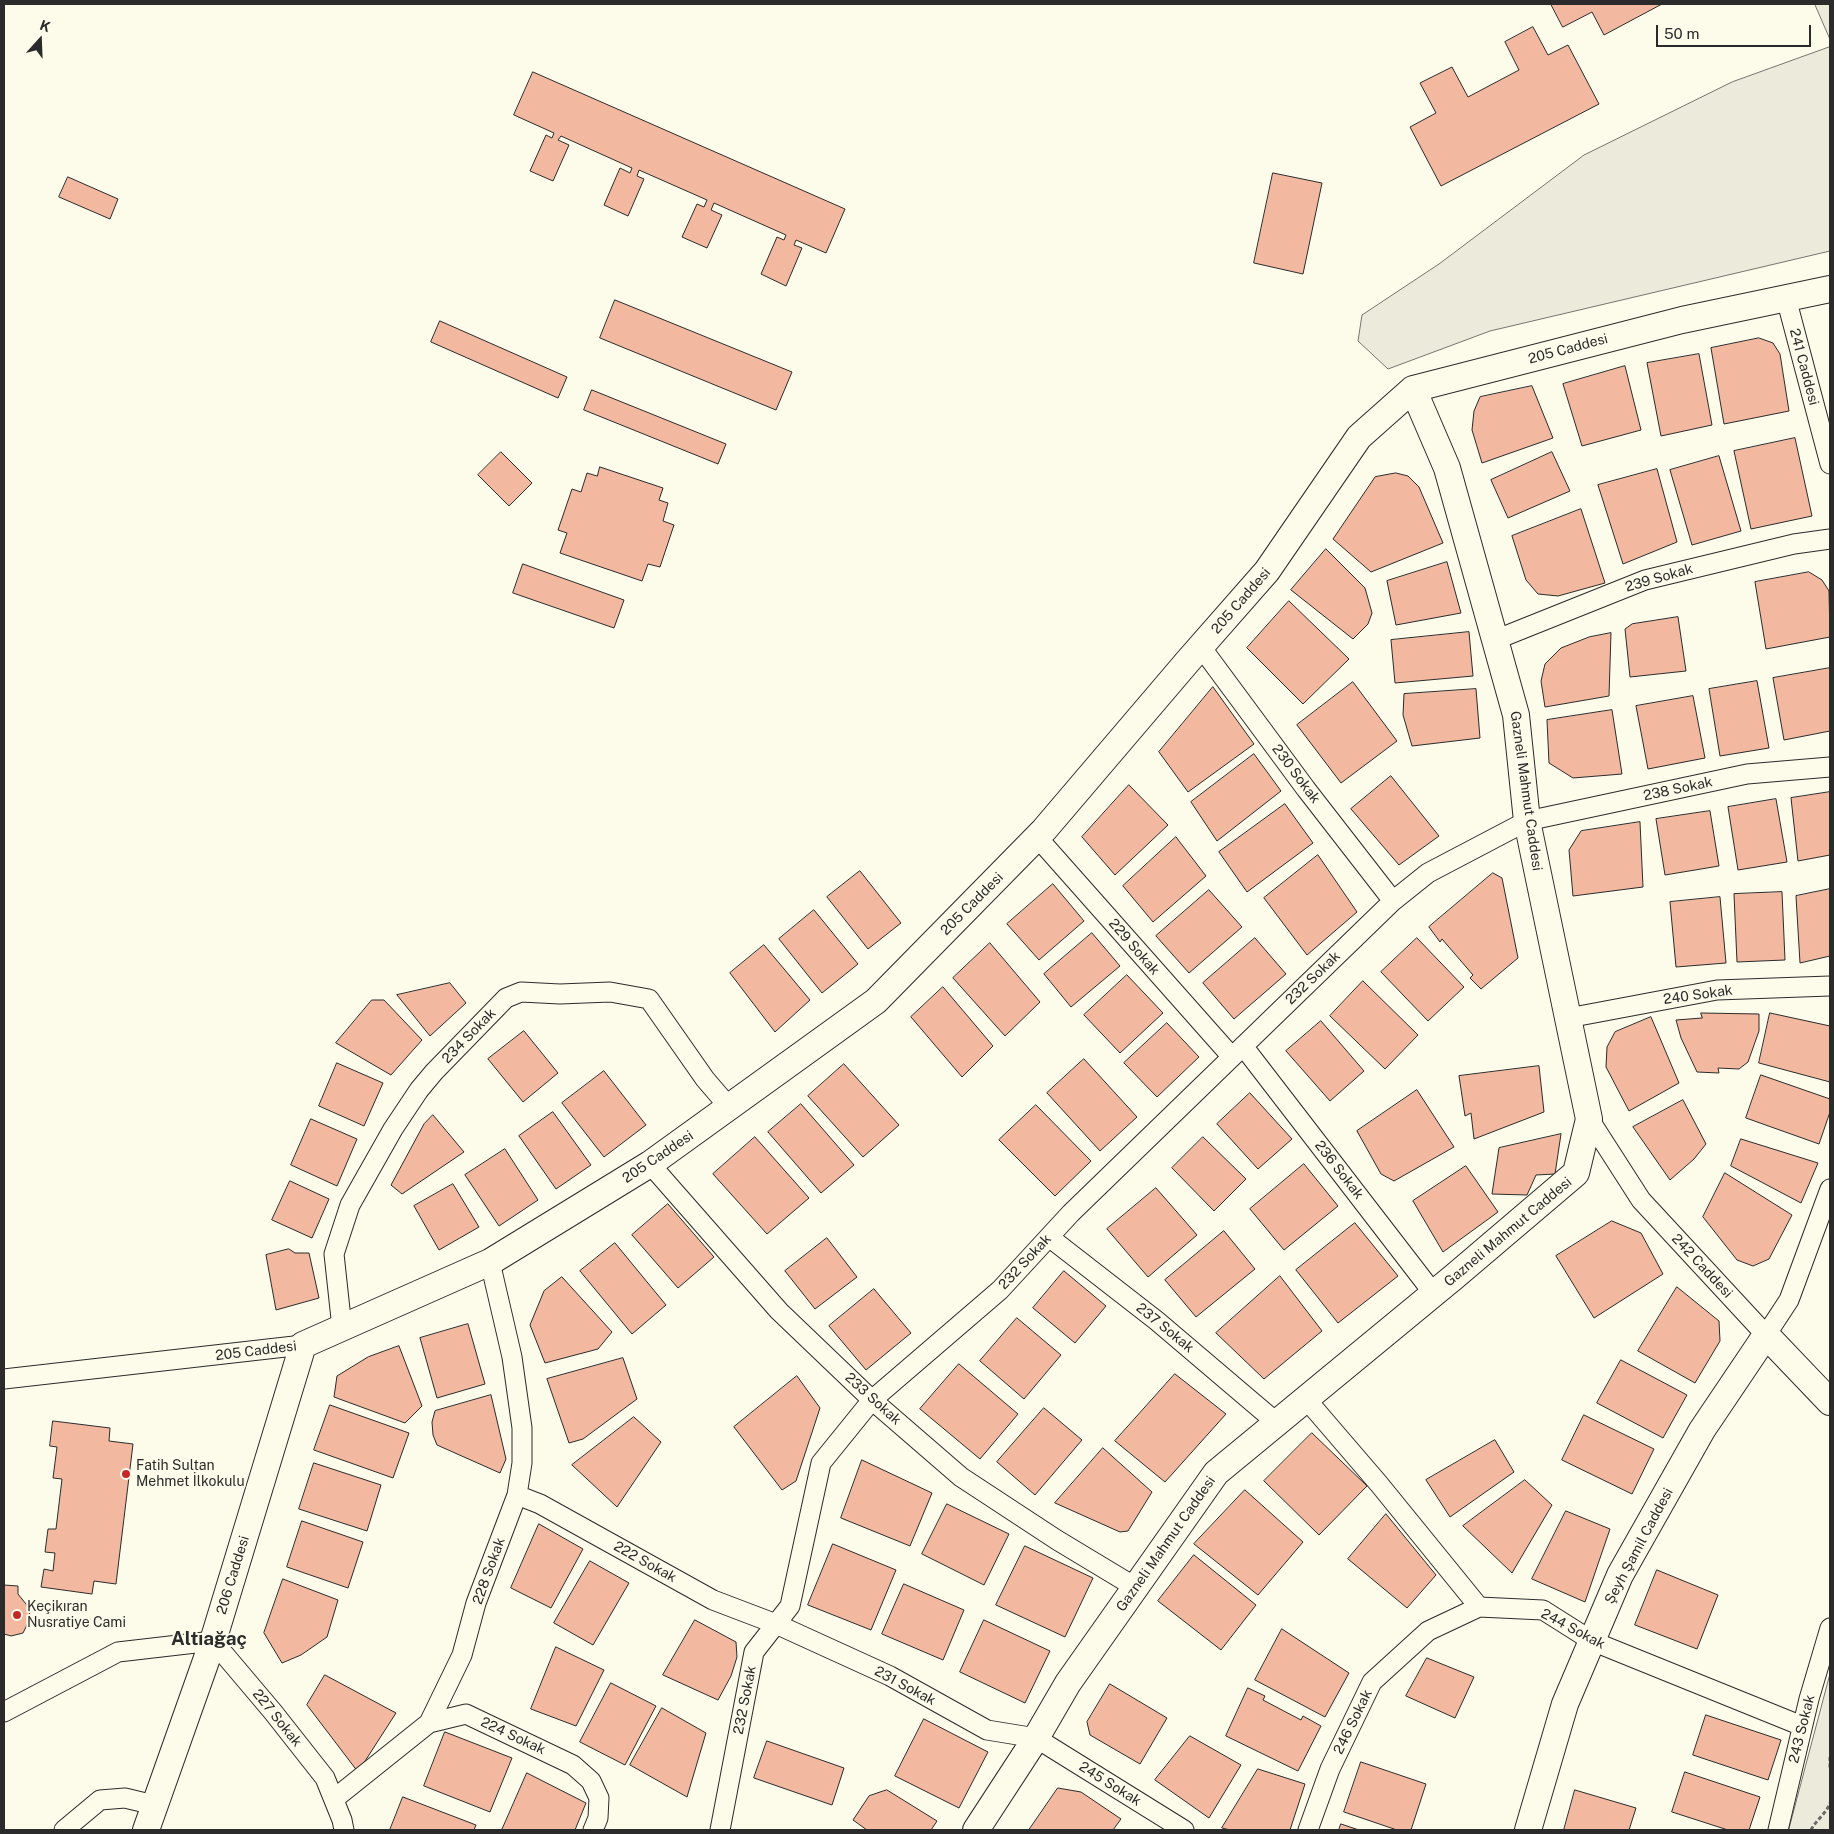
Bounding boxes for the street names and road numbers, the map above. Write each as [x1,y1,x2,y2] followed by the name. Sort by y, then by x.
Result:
[1786,327,1822,407] street label: 241 Caddesi
[1526,330,1610,368] street label: 205 Caddesi
[1623,560,1695,596] street label: 239 Sokak
[1208,565,1274,637] street label: 205 Caddesi
[1506,710,1546,872] street label: Gazneli Mahmut Caddesi
[1268,741,1324,807] street label: 230 Sokak
[1642,773,1714,805] street label: 238 Sokak
[937,869,1007,939] street label: 205 Caddesi
[1105,915,1163,979] street label: 229 Sokak
[1282,948,1344,1008] street label: 232 Sokak
[1662,982,1734,1008] street label: 240 Sokak
[439,1005,499,1067] street label: 234 Sokak
[619,1127,697,1187] street label: 205 Caddesi
[1311,1137,1367,1203] street label: 236 Sokak
[1441,1174,1575,1290] street label: Gazneli Mahmut Caddesi
[995,1231,1055,1293] street label: 232 Sokak
[1668,1231,1736,1301] street label: 242 Caddesi
[1133,1300,1197,1356] street label: 237 Sokak
[214,1338,298,1364] street label: 205 Caddesi
[841,1369,905,1429] street label: 233 Sokak
[1113,1473,1219,1615] street label: Gazneli Mahmut Caddesi
[1601,1485,1677,1607] street label: Şeyh Şamil Caddesi
[213,1534,253,1616] street label: 206 Caddesi
[469,1535,509,1607] street label: 228 Sokak
[611,1538,679,1586] street label: 222 Sokak
[1538,1605,1608,1653] street label: 244 Sokak
[872,1663,938,1709] street label: 231 Sokak
[730,1664,760,1736] street label: 232 Sokak
[249,1686,305,1750] street label: 227 Sokak
[1330,1687,1376,1757] street label: 246 Sokak
[1785,1693,1819,1765] street label: 243 Sokak
[478,1714,548,1758] street label: 224 Sokak
[1076,1758,1144,1810] street label: 245 Sokak

